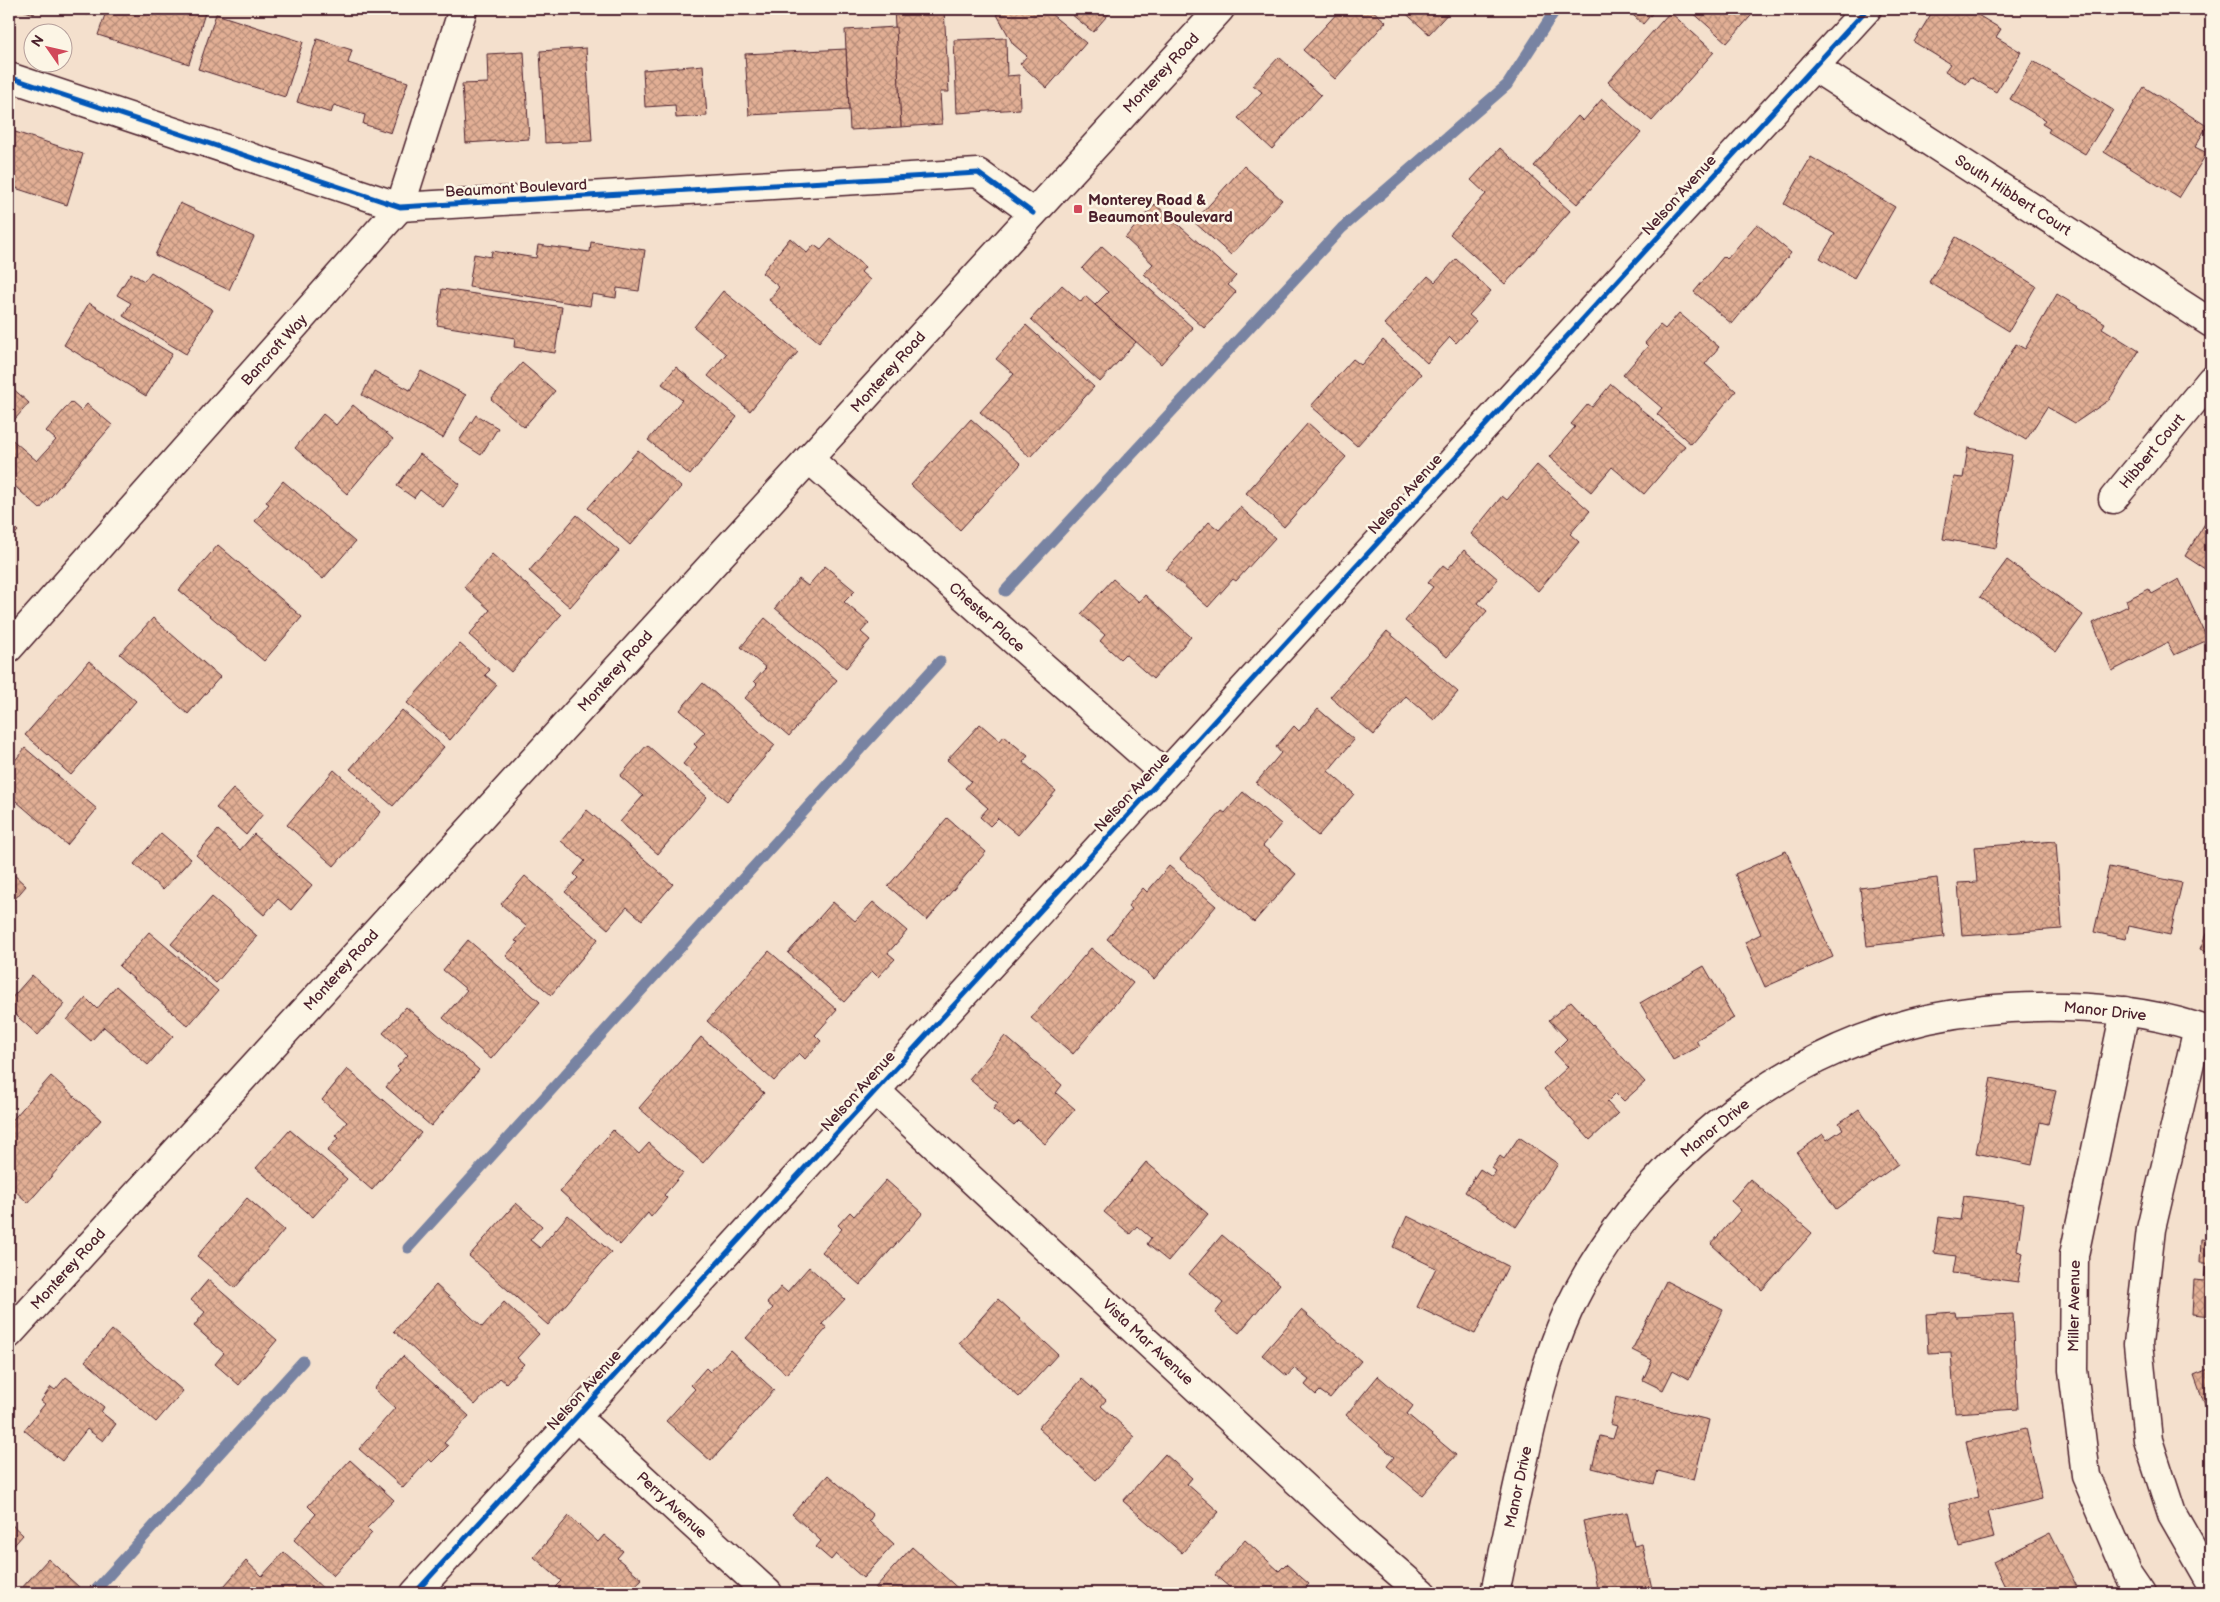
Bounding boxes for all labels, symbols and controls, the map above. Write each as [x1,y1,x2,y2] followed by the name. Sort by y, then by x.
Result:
[22,22,72,72] north arrow
[1119,29,1203,117] street label: Monterey Road
[28,32,48,50] text: N
[1638,151,1721,240] street label: Nelson Avenue
[1951,151,2075,240] street label: South Hibbert Court
[444,175,588,202] street label: Beaumont Boulevard
[1088,191,1233,227] place label: Monterey Road & Beaumont Boulevard
[1072,203,1084,215] marker: Monterey Road & Beaumont Boulevard
[237,311,312,390] street label: Bancroft Way
[847,328,930,417] street label: Monterey Road
[2116,410,2190,493] street label: Hibbert Court
[1364,450,1447,539] street label: Nelson Avenue
[945,578,1029,657] street label: Chester Place
[574,627,657,716] street label: Monterey Road
[1091,748,1174,836] street label: Nelson Avenue
[300,926,383,1015] street label: Monterey Road
[2063,998,2147,1025] street label: Manor Drive
[817,1047,900,1136] street label: Nelson Avenue
[1677,1095,1754,1162] street label: Manor Drive
[27,1225,110,1314] street label: Monterey Road
[2064,1260,2085,1352] street label: Miller Avenue
[1098,1295,1197,1390] street label: Vista Mar Avenue
[543,1346,626,1435] street label: Nelson Avenue
[1501,1444,1536,1530] street label: Manor Drive
[632,1468,711,1543] street label: Perry Avenue

